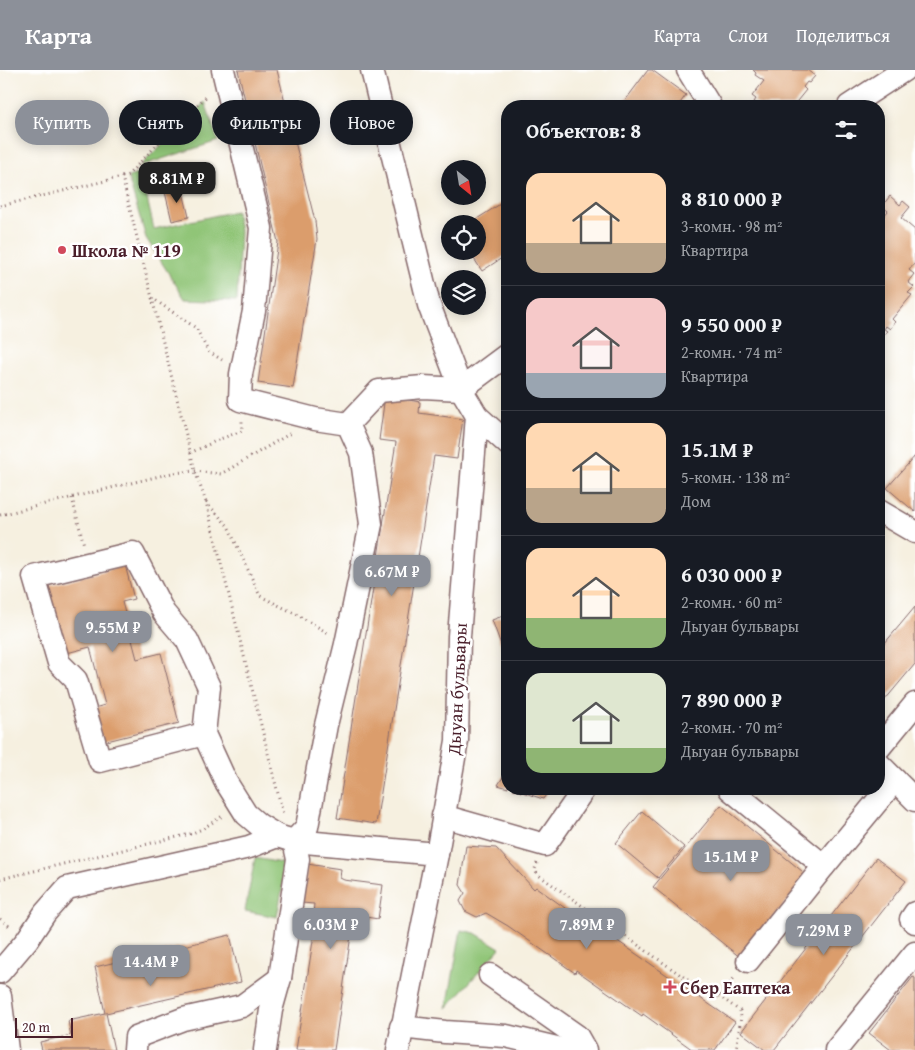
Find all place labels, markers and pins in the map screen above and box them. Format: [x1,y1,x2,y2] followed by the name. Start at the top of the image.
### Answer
[131,162,223,204] pin: 8.81M ₽
[72,237,181,264] place label: Школа № 119
[56,244,68,256] marker: Школа № 119
[346,554,438,597] pin: 6.67M ₽
[67,610,159,653] pin: 9.55M ₽
[685,840,777,882] pin: 15.1M ₽
[285,908,377,950] pin: 6.03M ₽
[541,908,633,950] pin: 7.89M ₽
[778,914,870,956] pin: 7.29M ₽
[105,944,197,987] pin: 14.4M ₽
[680,974,791,1001] place label: Сбер Еаптека
[664,981,676,993] marker: Сбер Еаптека

